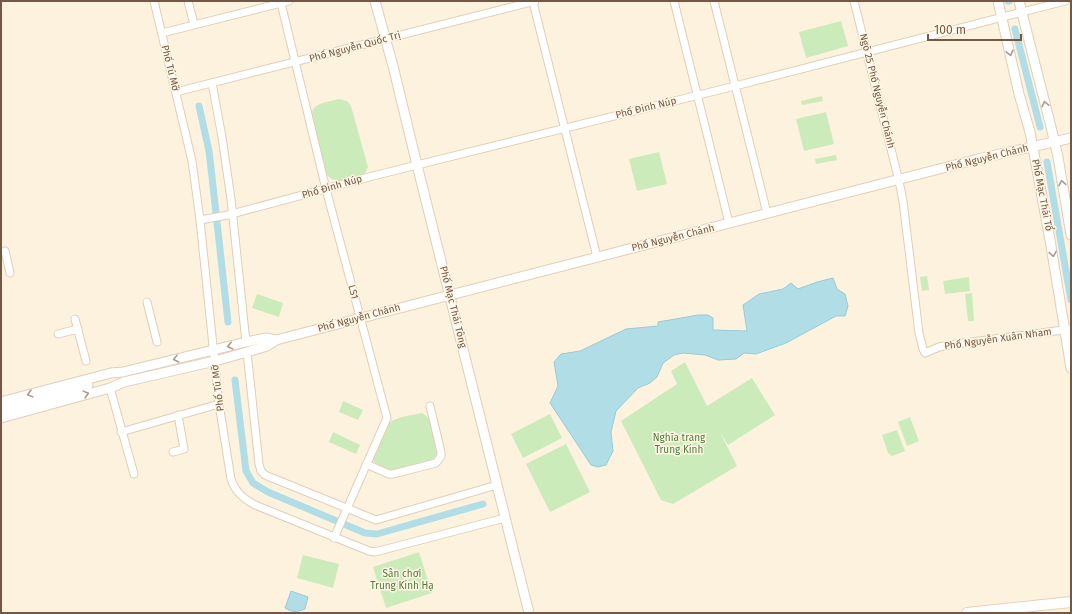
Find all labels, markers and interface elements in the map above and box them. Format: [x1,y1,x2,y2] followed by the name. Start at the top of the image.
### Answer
[928,16,1021,42] scale bar
[934,23,966,37] text: 100 m
[308,28,402,65] street label: Phố Nguyễn Quốc Trị
[857,32,898,150] street label: Ngõ 25 Phố Nguyễn Chánh
[159,44,182,92] street label: Phố Tú Mỡ
[1006,49,1014,56] one-way arrow
[614,94,678,121] street label: Phố Đinh Núp
[1042,101,1050,107] one-way arrow
[944,141,1030,174] street label: Phố Nguyễn Chánh
[1029,158,1057,232] street label: Phố Mạc Thái Tổ
[300,172,364,201] street label: Phố Đinh Núp
[1058,180,1067,186] one-way arrow
[630,221,716,254] street label: Phố Nguyễn Chánh
[1048,251,1057,257] one-way arrow
[437,265,470,350] street label: Phố Mạc Thái Tông
[345,284,361,300] street label: LS1
[316,300,402,335] street label: Phố Nguyễn Chánh
[943,325,1052,352] street label: Phố Nguyễn Xuân Nham
[227,341,233,349] one-way arrow
[173,354,179,362] one-way arrow
[208,364,227,412] street label: Phố Tú Mỡ
[27,389,34,398] one-way arrow
[83,391,89,399] one-way arrow
[653,432,706,456] park label: Nghĩa trang Trung Kính
[370,568,434,592] park label: Sân chơi Trung Kính Hạ

